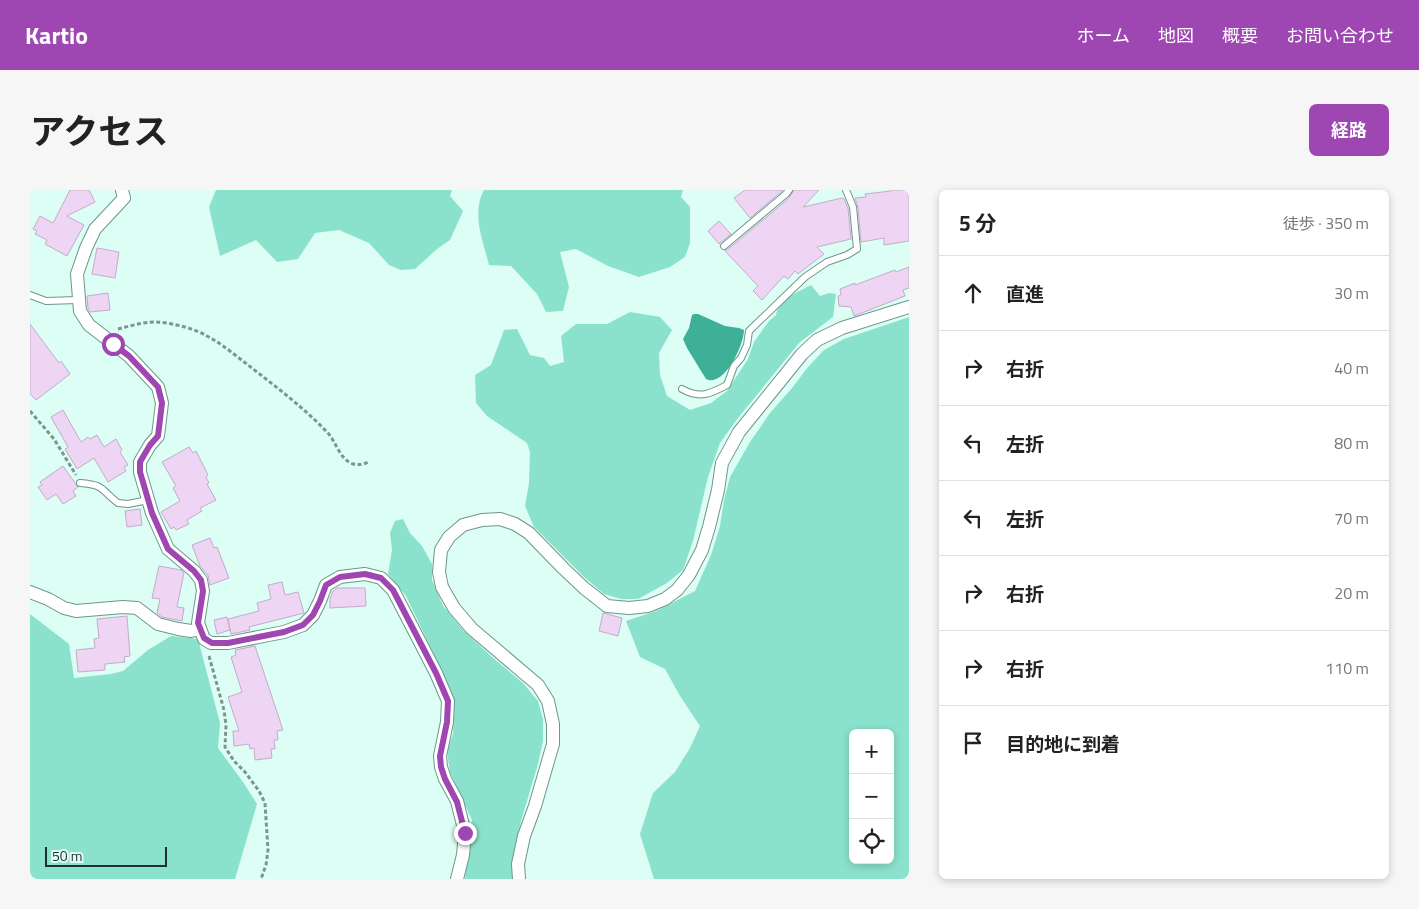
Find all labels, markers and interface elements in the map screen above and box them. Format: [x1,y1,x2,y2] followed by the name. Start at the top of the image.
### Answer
[25,17,88,53] text: Kartio
[1077,22,1130,49] text: ホーム
[1158,22,1194,49] text: 地図
[1222,22,1258,49] text: 概要
[1286,22,1394,49] text: お問い合わせ
[30,104,168,158] text: アクセス
[1309,104,1389,156] button: 経路
[959,207,996,239] text: 5 分
[1283,211,1369,235] text: 徒歩 · 350 m
[959,279,987,307] icon: ahead
[1006,279,1044,308] text: 直進
[1334,281,1369,305] text: 30 m
[102,333,125,356] route start
[959,354,987,382] icon: right
[1006,354,1044,383] text: 右折
[1334,356,1369,380] text: 40 m
[959,429,987,457] icon: left
[1006,429,1044,458] text: 左折
[1334,431,1369,455] text: 80 m
[959,504,987,532] icon: left
[1006,504,1044,533] text: 左折
[1334,506,1369,530] text: 70 m
[959,579,987,607] icon: right
[1006,579,1044,608] text: 右折
[1334,581,1369,605] text: 20 m
[959,654,987,682] icon: right
[1006,654,1044,683] text: 右折
[1325,656,1369,680] text: 110 m
[849,729,894,864] map controls
[849,729,894,774] button: +
[959,729,987,757] icon: arrive
[1006,729,1120,758] text: 目的地に到着
[849,774,894,819] button: −
[849,819,894,864] button: locate
[454,822,477,845] route end
[45,844,168,867] scale bar
[52,845,82,866] text: 50 m

